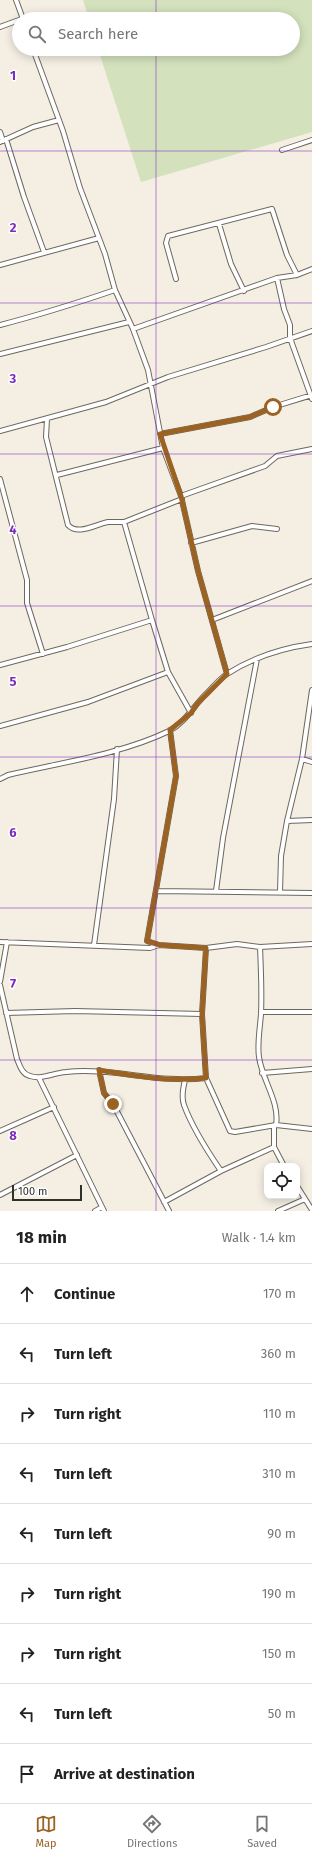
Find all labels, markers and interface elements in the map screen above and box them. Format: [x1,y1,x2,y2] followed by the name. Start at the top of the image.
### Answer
[12,12,300,56] search box
[26,23,48,45] icon: search
[58,25,138,43] text: Search here
[10,68,16,83] text: 1
[10,220,17,235] text: 2
[9,371,17,386] text: 3
[264,398,282,416] route start
[9,522,17,537] text: 4
[10,674,17,689] text: 5
[9,825,17,840] text: 6
[10,976,16,991] text: 7
[104,1095,122,1113] route end
[9,1128,17,1143] text: 8
[264,1163,300,1199] map controls
[264,1163,300,1199] button: locate
[12,1183,82,1202] scale bar
[18,1185,47,1198] text: 100 m
[16,1227,67,1248] text: 18 min
[222,1230,296,1245] text: Walk · 1.4 km
[16,1283,38,1305] icon: ahead
[54,1285,115,1303] text: Continue
[263,1286,296,1301] text: 170 m
[16,1343,38,1365] icon: left
[54,1345,112,1363] text: Turn left
[261,1346,296,1361] text: 360 m
[16,1403,38,1425] icon: right
[54,1405,121,1423] text: Turn right
[263,1406,296,1421] text: 110 m
[16,1463,38,1485] icon: left
[54,1465,112,1483] text: Turn left
[262,1466,296,1481] text: 310 m
[16,1523,38,1545] icon: left
[54,1525,112,1543] text: Turn left
[267,1526,296,1541] text: 90 m
[16,1583,38,1605] icon: right
[54,1585,121,1603] text: Turn right
[262,1586,296,1601] text: 190 m
[16,1643,38,1665] icon: right
[54,1645,121,1663] text: Turn right
[262,1646,296,1661] text: 150 m
[16,1703,38,1725] icon: left
[54,1705,112,1723] text: Turn left
[268,1706,296,1721] text: 50 m
[16,1763,38,1785] icon: arrive
[54,1765,195,1783] text: Arrive at destination
[35,1813,57,1850] tab: Map
[127,1813,177,1850] tab: Directions
[247,1813,277,1850] tab: Saved

